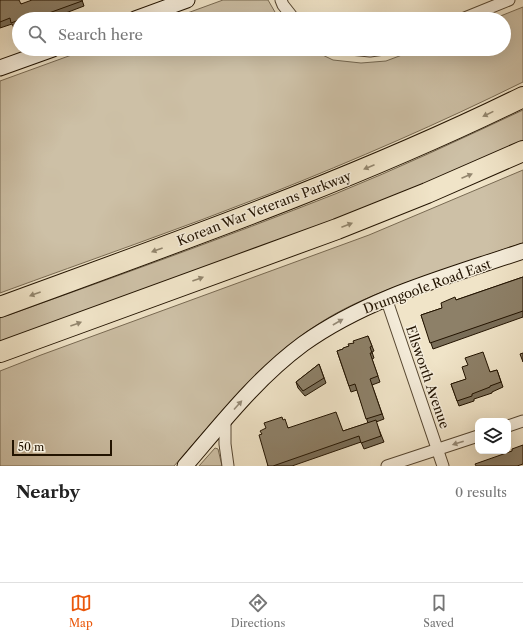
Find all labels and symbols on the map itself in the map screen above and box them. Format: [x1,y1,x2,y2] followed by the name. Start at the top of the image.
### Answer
[482,111,494,117] one-way arrow
[364,164,375,170] one-way arrow
[175,167,354,249] street label: Korean War Veterans Parkway
[461,173,473,179] one-way arrow
[341,222,352,228] one-way arrow
[150,247,162,253] one-way arrow
[361,255,494,317] street label: Drumgoole Road East
[193,276,205,282] one-way arrow
[28,292,40,298] one-way arrow
[332,318,343,325] one-way arrow
[71,320,83,326] one-way arrow
[403,323,453,431] street label: Ellsworth Avenue
[234,400,243,410] one-way arrow
[12,438,112,457] scale bar
[451,440,463,446] one-way arrow

